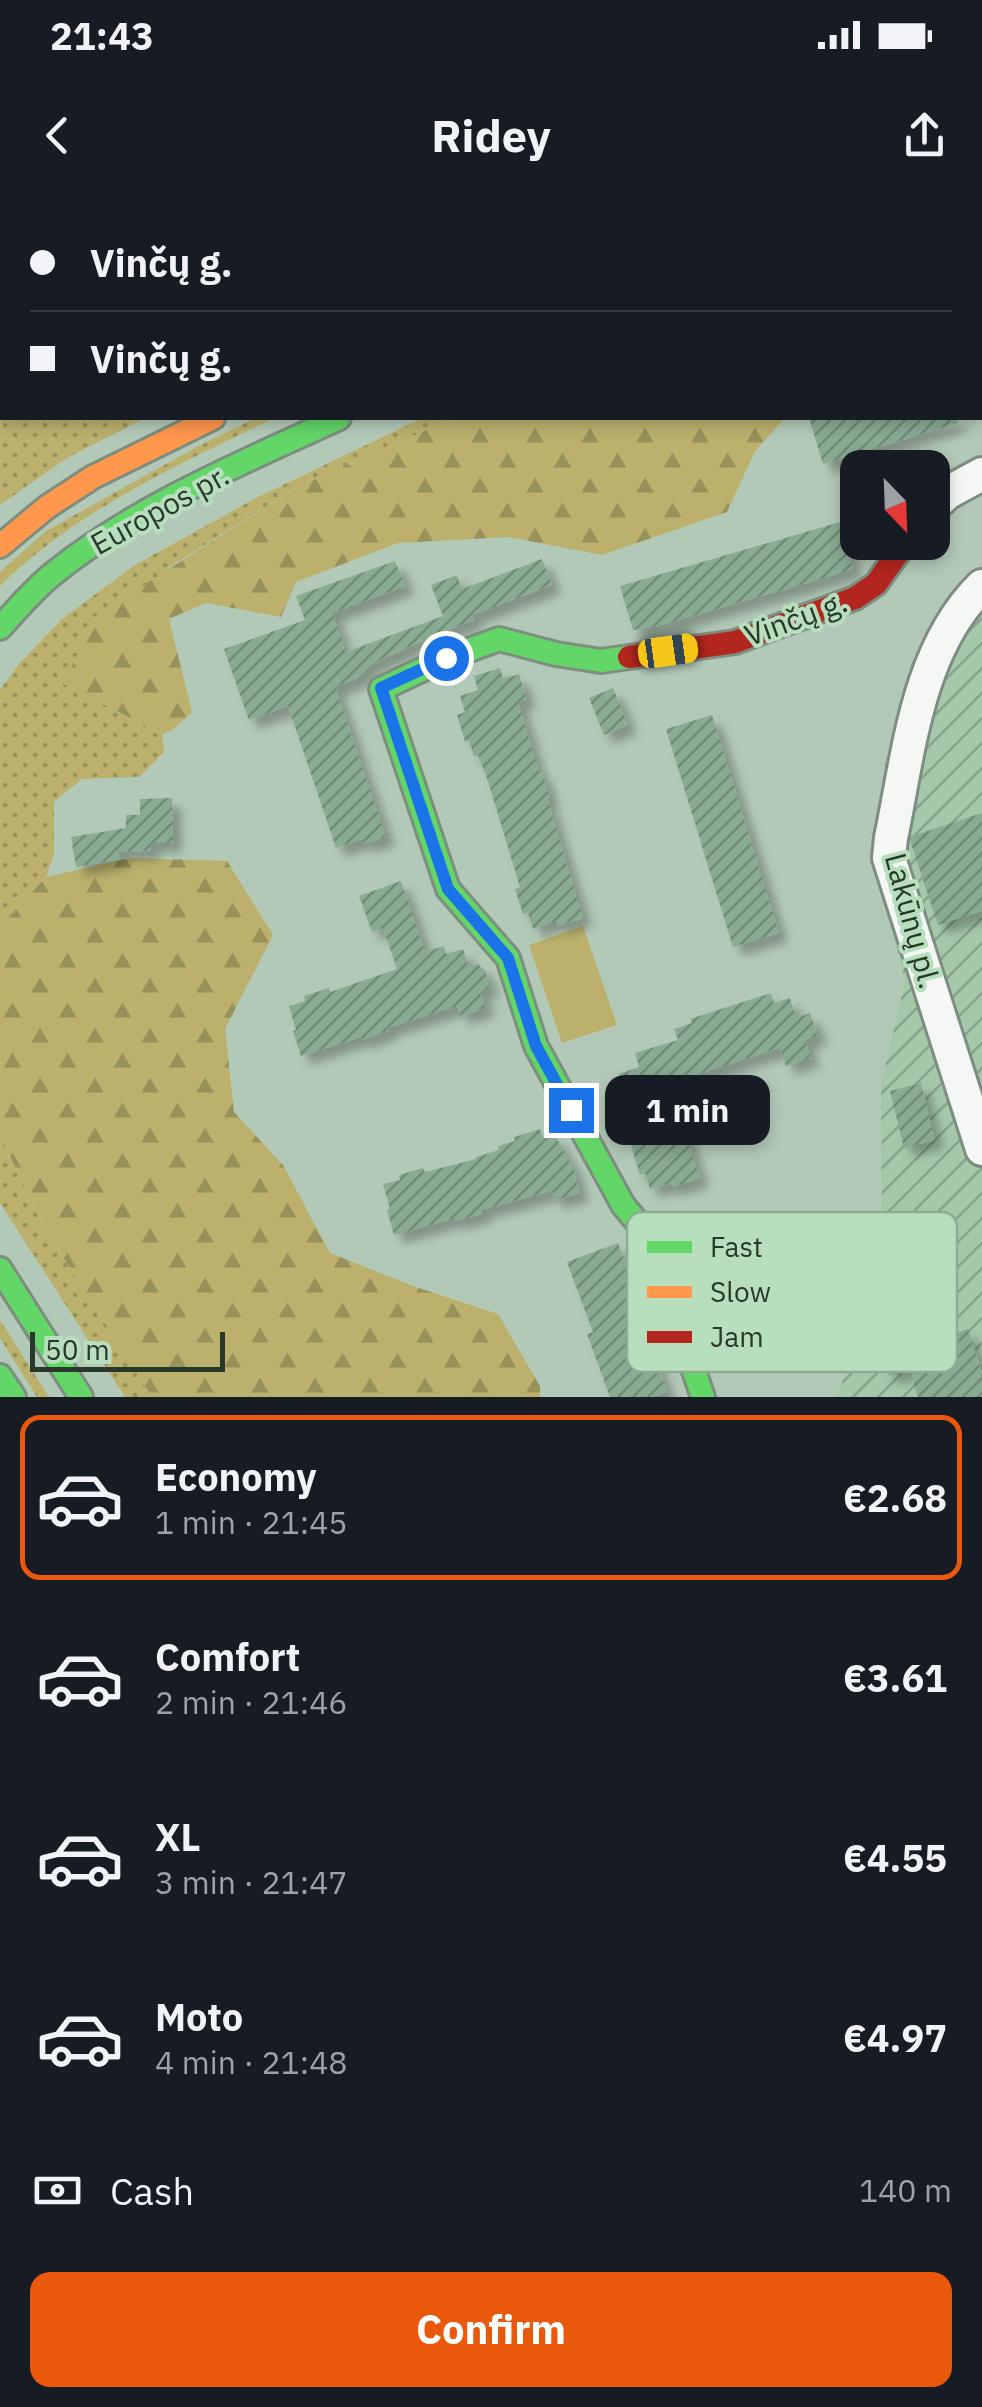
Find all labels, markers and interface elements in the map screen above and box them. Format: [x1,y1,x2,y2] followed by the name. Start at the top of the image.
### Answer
[50,11,154,60] text: 21:43
[431,106,551,164] text: Ridey
[30,108,85,163] icon: back
[897,108,952,163] icon: share
[90,238,232,287] text: Vinčų g.
[90,334,232,383] text: Vinčų g.
[840,450,950,560] north arrow
[840,450,950,560] map controls
[83,455,235,563] street label: Europos pr.
[739,581,852,654] street label: Vinčų g.
[636,632,700,670] car
[424,636,469,681] route start
[877,849,950,993] street label: Lakūnų pl.
[606,1075,771,1145] callout: 1 min
[549,1088,594,1133] route end
[646,1089,729,1131] text: 1 min
[627,1212,957,1372] legend
[710,1228,763,1265] text: Fast
[710,1273,771,1310] text: Slow
[710,1318,764,1355] text: Jam
[30,1327,225,1372] scale bar
[45,1331,110,1368] text: 50 m
[155,1452,317,1501] text: Economy
[35,1453,125,1543] icon: car
[843,1473,947,1522] text: €2.68
[155,1501,348,1543] text: 1 min · 21:45
[155,1632,300,1681] text: Comfort
[35,1633,125,1723] icon: car
[843,1653,947,1702] text: €3.61
[155,1681,348,1723] text: 2 min · 21:46
[155,1812,201,1861] text: XL
[35,1813,125,1903] icon: car
[843,1833,947,1882] text: €4.55
[155,1861,348,1903] text: 3 min · 21:47
[155,1992,243,2041] text: Moto
[35,1993,125,2083] icon: car
[843,2013,947,2062] text: €4.97
[155,2041,348,2083] text: 4 min · 21:48
[30,2163,85,2218] icon: cash
[110,2166,194,2215] text: Cash
[859,2169,952,2211] text: 140 m
[30,2272,952,2387] button: Confirm

